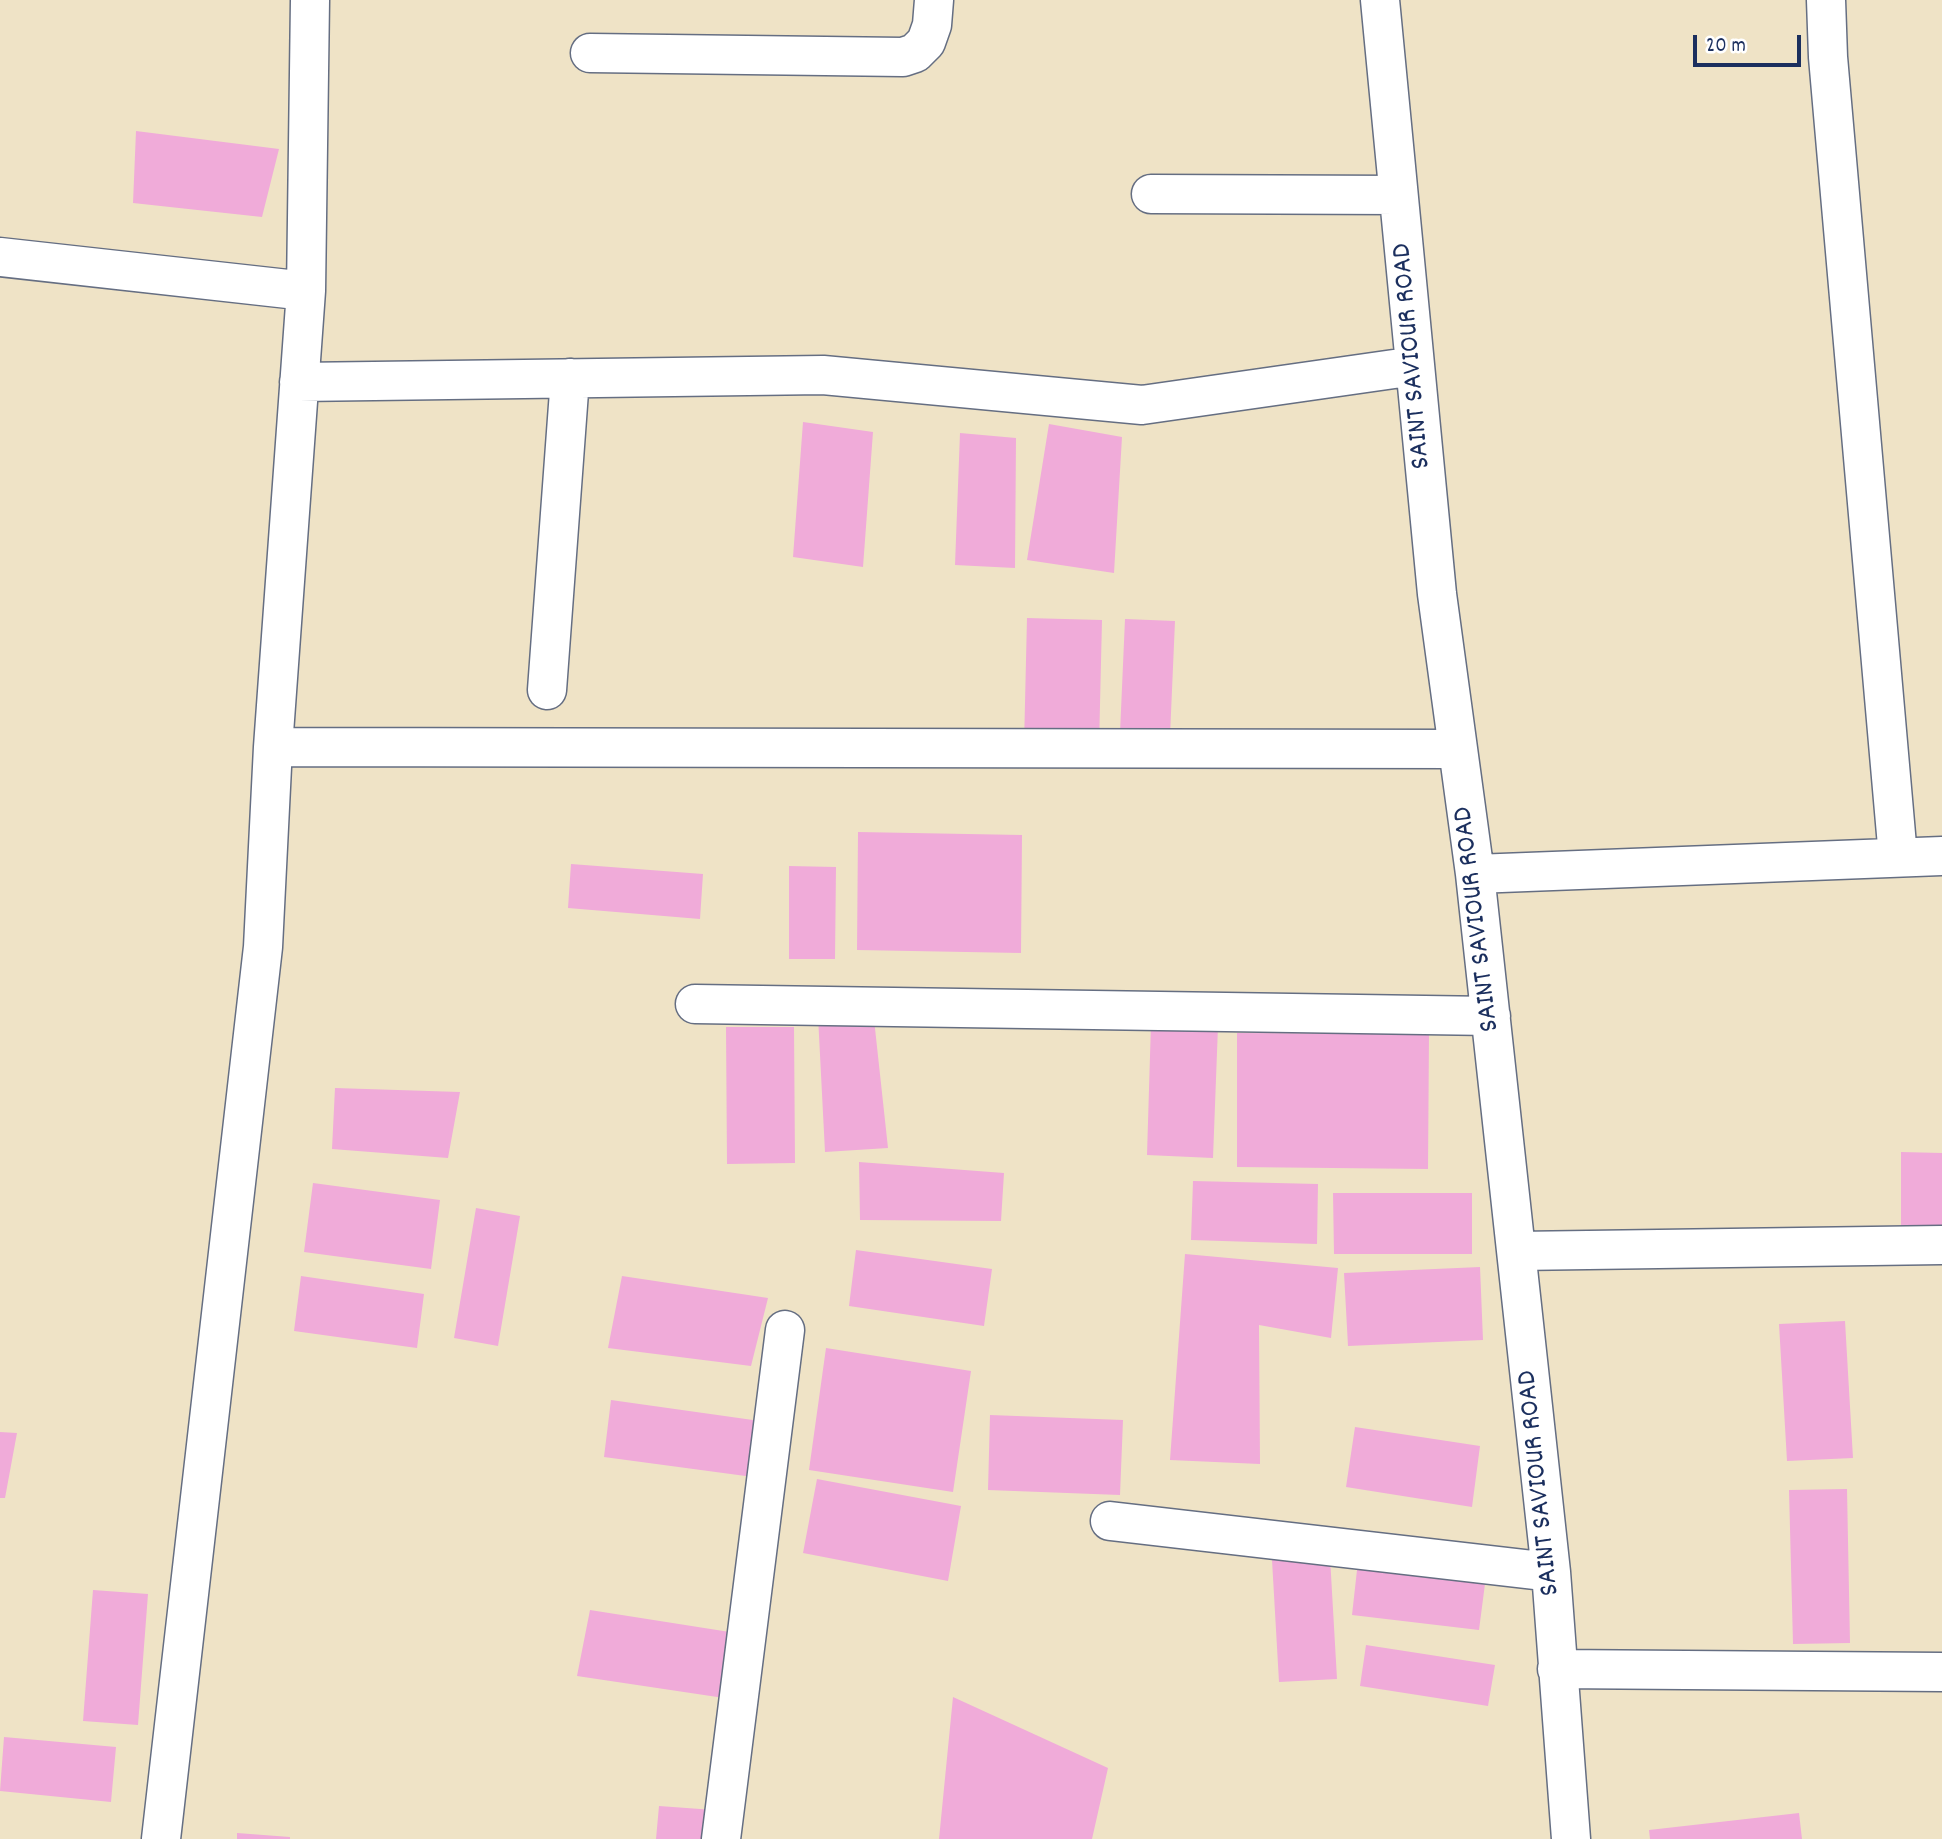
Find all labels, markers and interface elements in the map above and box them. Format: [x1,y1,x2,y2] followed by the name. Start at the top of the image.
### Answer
[1697,21,1806,65] scale bar
[1706,32,1746,62] text: 20 m
[1387,242,1441,470] street label: SAINT SAVIOUR ROAD
[1449,804,1509,1034] street label: SAINT SAVIOUR ROAD
[1512,1369,1570,1597] street label: SAINT SAVIOUR ROAD

